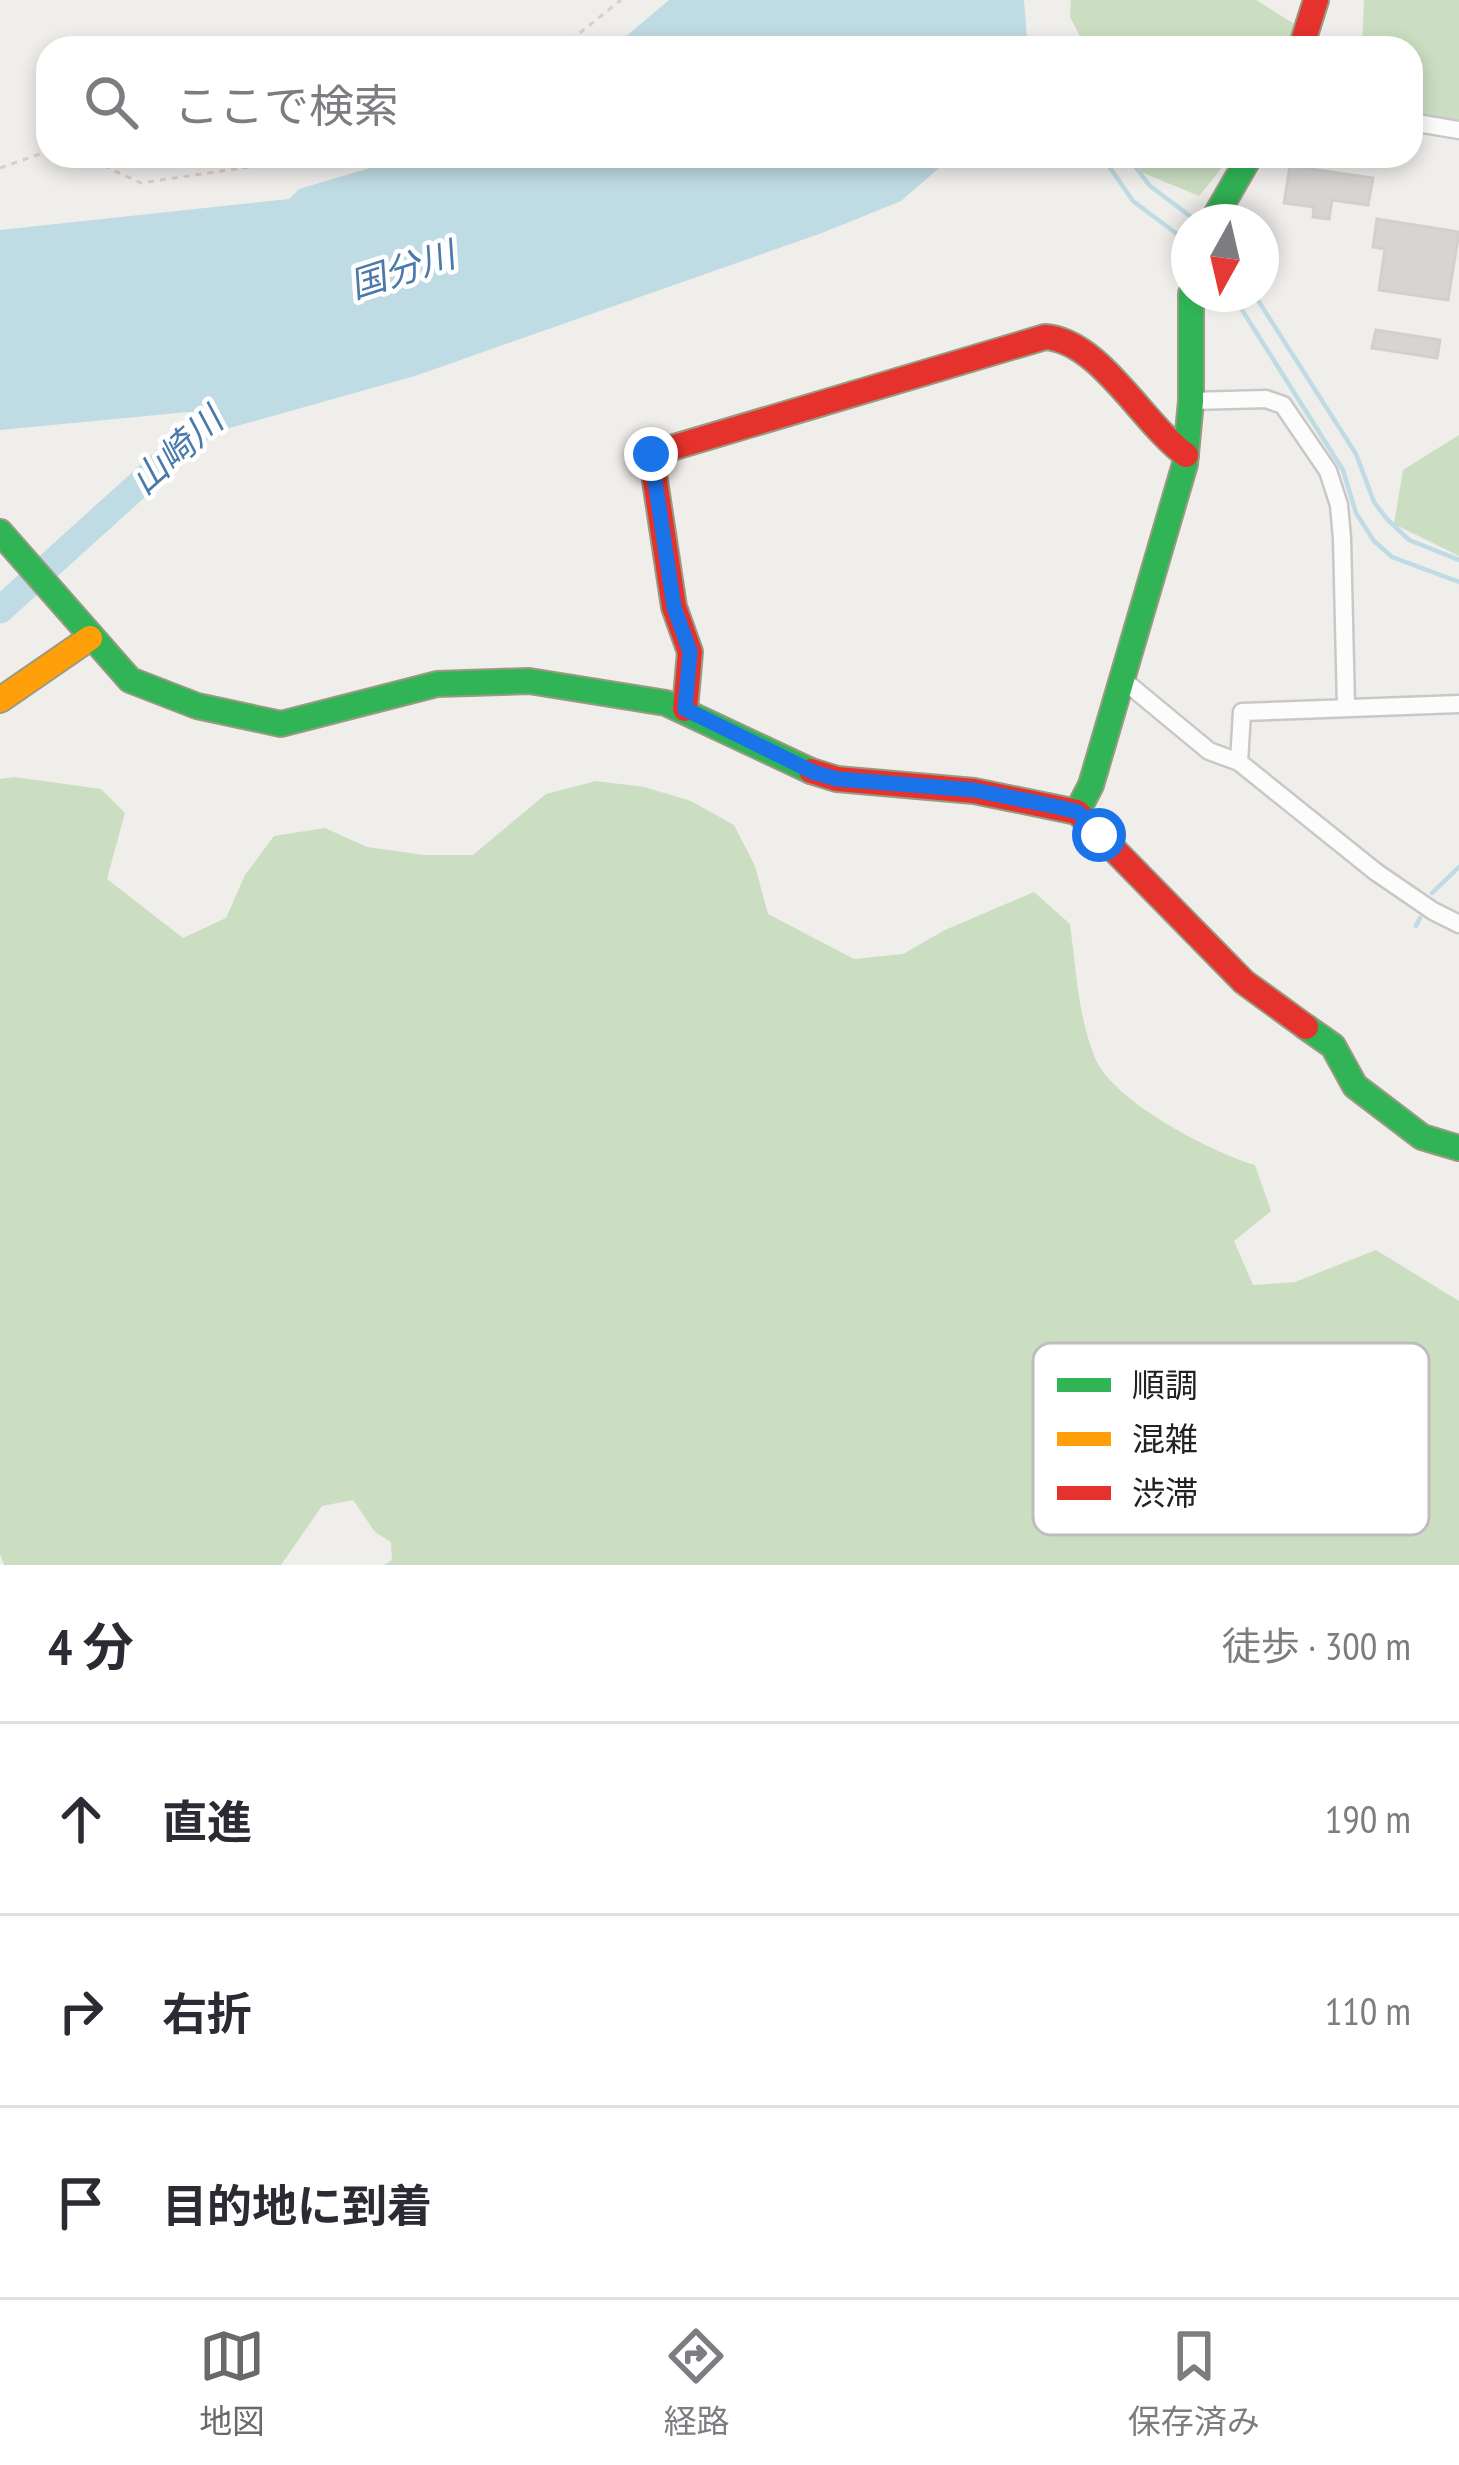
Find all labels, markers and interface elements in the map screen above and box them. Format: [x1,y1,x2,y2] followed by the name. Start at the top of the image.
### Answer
[36,36,1423,168] search box
[78,69,144,135] icon: search
[174,76,399,134] text: ここで検索
[1171,204,1279,312] north arrow
[343,229,464,308] water label: 国分川
[120,394,235,504] water label: 山崎川
[624,427,678,481] route end
[1072,808,1126,862] route start
[1033,1343,1429,1535] legend
[1132,1363,1198,1406] text: 順調
[1132,1417,1198,1460] text: 混雑
[1132,1471,1198,1514] text: 渋滞
[48,1613,134,1679] text: 4 分
[1222,1620,1411,1671] text: 徒歩 · 300 m
[48,1786,114,1852] icon: ahead
[162,1792,252,1850] text: 直進
[1325,1793,1411,1844] text: 190 m
[48,1978,114,2044] icon: right
[162,1984,252,2042] text: 右折
[1325,1985,1411,2036] text: 110 m
[48,2170,114,2236] icon: arrive
[162,2176,432,2234] text: 目的地に到着
[199,2323,265,2443] tab: 地図
[663,2323,729,2443] tab: 経路
[1128,2323,1260,2443] tab: 保存済み

